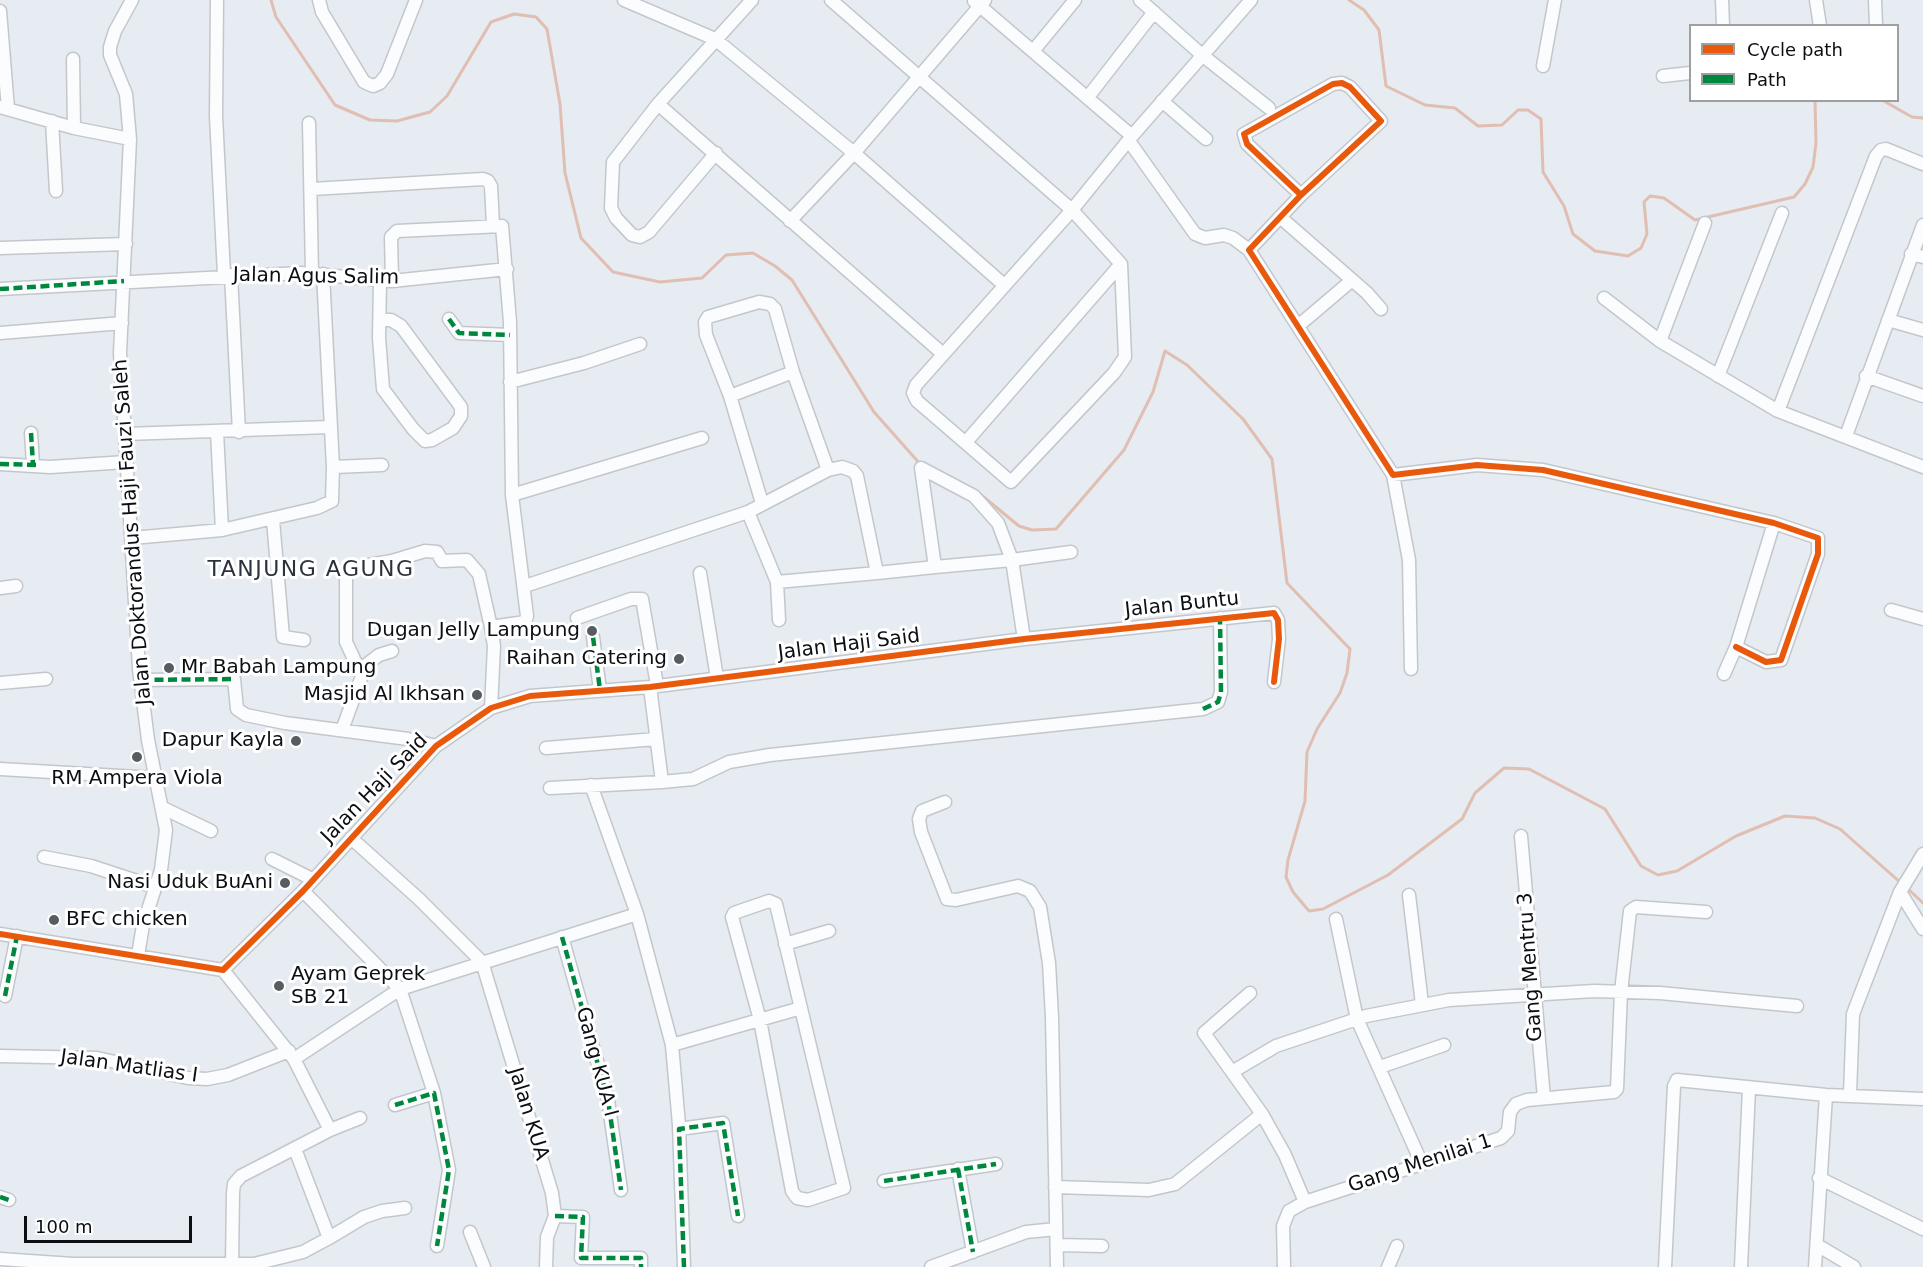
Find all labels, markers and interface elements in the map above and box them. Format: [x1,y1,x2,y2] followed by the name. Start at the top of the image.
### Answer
[1689,24,1899,102] legend
[1747,39,1843,60] text: Cycle path
[1747,69,1787,90] text: Path
[233,264,399,290] street label: Jalan Agus Salim
[109,358,157,706] street label: Jalan Doktorandus Haji Fauzi Saleh
[207,557,415,583] district label: TANJUNG AGUNG
[1124,587,1240,623] street label: Jalan Buntu
[367,619,580,643] place label: Dugan Jelly Lampung
[585,624,599,638] marker: Dugan Jelly Lampung
[777,624,921,666] street label: Jalan Haji Said
[506,647,667,671] place label: Raihan Catering
[672,652,686,666] marker: Raihan Catering
[181,656,376,680] place label: Mr Babah Lampung
[162,661,176,675] marker: Mr Babah Lampung
[304,683,465,707] place label: Masjid Al Ikhsan
[470,688,484,702] marker: Masjid Al Ikhsan
[162,729,284,753] place label: Dapur Kayla
[317,729,433,849] street label: Jalan Haji Said
[289,734,303,748] marker: Dapur Kayla
[130,750,144,764] marker: RM Ampera Viola
[51,767,223,791] place label: RM Ampera Viola
[107,871,273,895] place label: Nasi Uduk BuAni
[278,876,292,890] marker: Nasi Uduk BuAni
[1514,892,1548,1042] street label: Gang Mentru 3
[66,908,188,932] place label: BFC chicken
[47,913,61,927] marker: BFC chicken
[291,963,425,1010] place label: Ayam Geprek SB 21
[272,979,286,993] marker: Ayam Geprek SB 21
[570,1004,622,1120] street label: Gang KUA I
[59,1045,199,1089] street label: Jalan Matlias I
[503,1065,553,1163] street label: Jalan KUA
[1345,1129,1495,1199] street label: Gang Menilai 1
[27,1204,195,1242] scale bar
[35,1216,93,1237] text: 100 m

